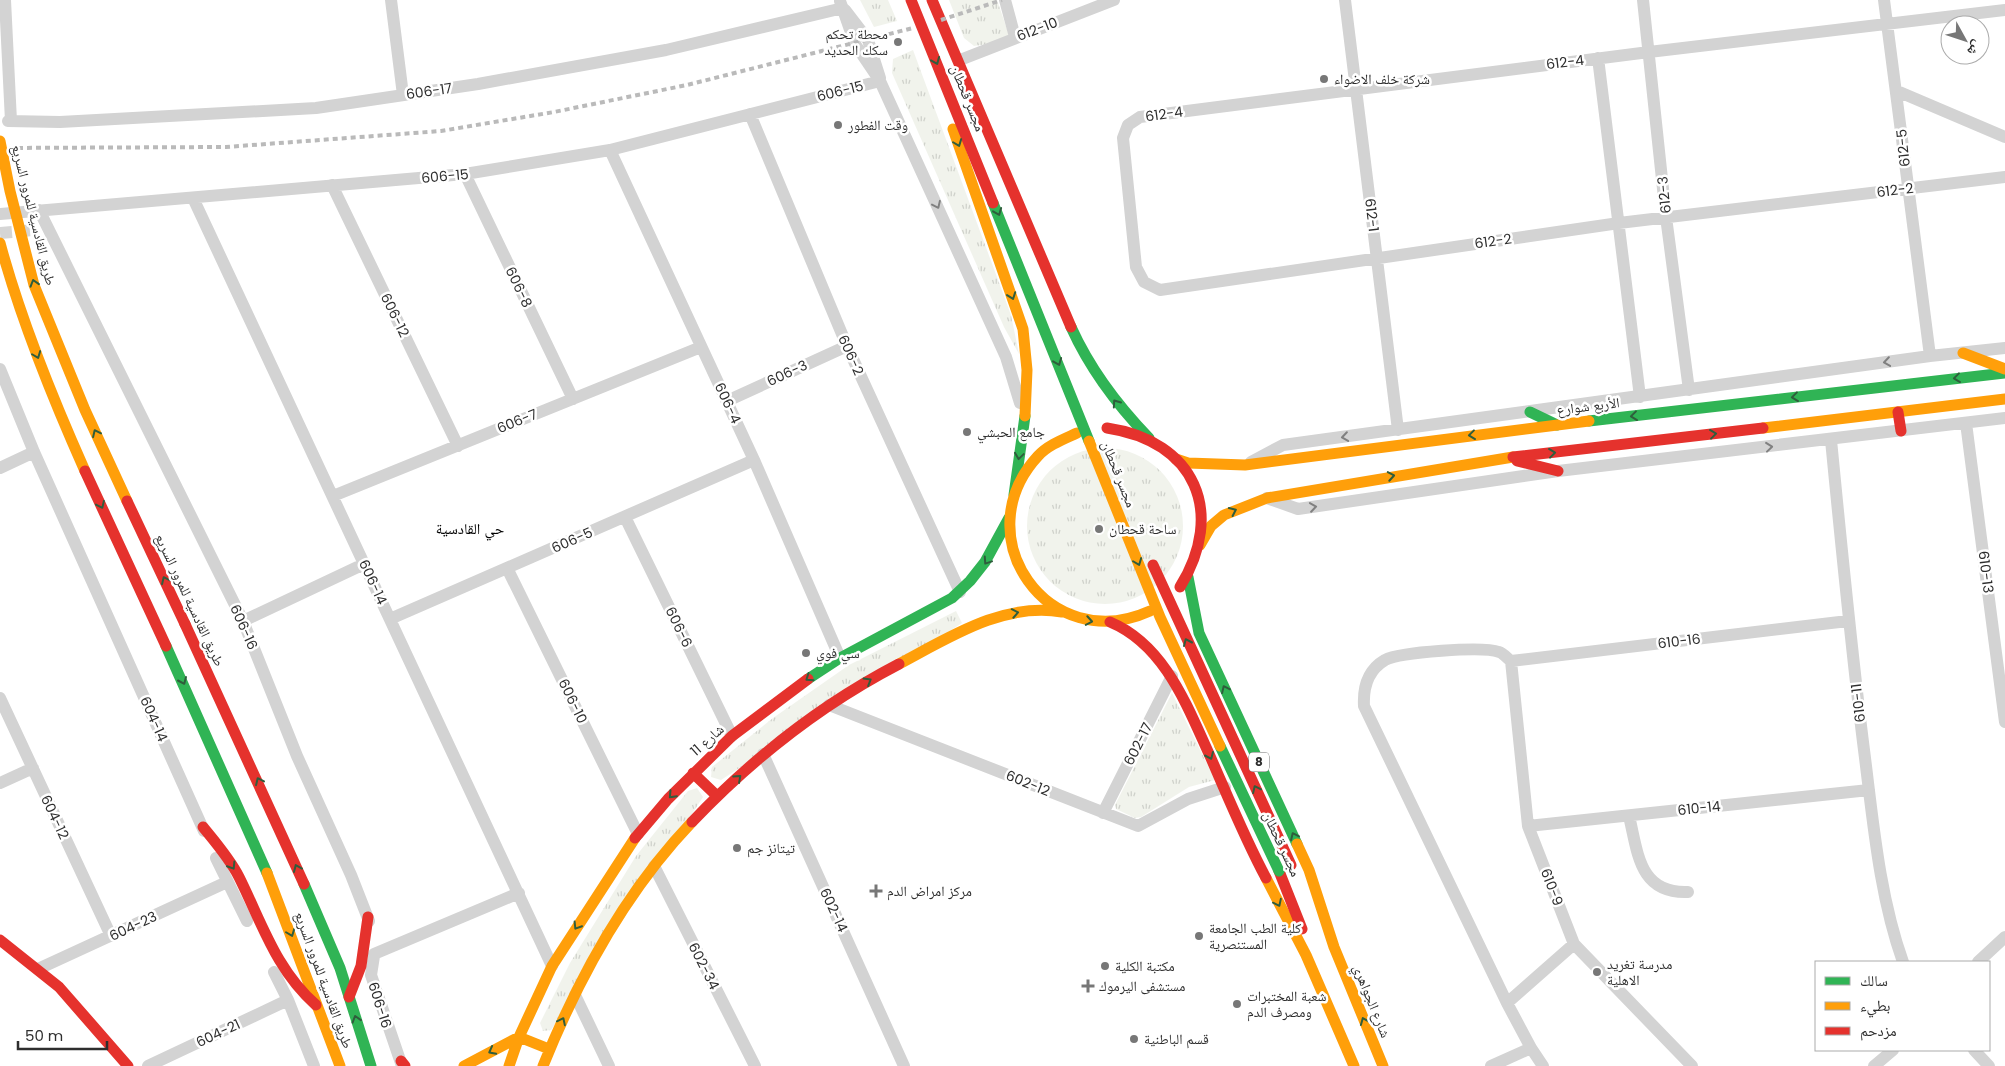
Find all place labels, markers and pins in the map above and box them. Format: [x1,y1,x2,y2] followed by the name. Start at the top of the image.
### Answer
[825,24,888,60] place label: محطة تحكم سكك الحديد
[892,36,904,48] marker: محطة تحكم سكك الحديد
[1334,69,1430,89] place label: شركة خلف الاضواء
[1318,73,1330,85] marker: شركة خلف الاضواء
[847,115,908,135] place label: وقت الفطور
[832,119,844,131] marker: وقت الفطور
[977,422,1045,444] place label: جامع الحبشي
[961,426,973,438] marker: جامع الحبشي
[1109,519,1176,539] place label: ساحة قحطان
[1093,523,1105,535] marker: ساحة قحطان
[816,643,860,665] place label: سي فوي
[800,647,812,659] marker: سي فوي
[747,838,795,858] place label: تيتانز جم
[731,842,743,854] marker: تيتانز جم
[887,881,972,901] place label: مركز امراض الدم
[869,884,883,898] marker: مركز امراض الدم
[1209,918,1301,954] place label: كلية الطب الجامعة المستنصرية
[1193,930,1205,942] marker: كلية الطب الجامعة المستنصرية
[1607,954,1672,990] place label: مدرسة تغريد الاهلية
[1115,956,1175,976] place label: مكتبة الكلية
[1099,960,1111,972] marker: مكتبة الكلية
[1591,966,1603,978] marker: مدرسة تغريد الاهلية
[1099,976,1186,996] place label: مستشفى اليرموك
[1081,979,1095,993] marker: مستشفى اليرموك
[1247,986,1327,1022] place label: شعبة المختبرات ومصرف الدم
[1231,998,1243,1010] marker: شعبة المختبرات ومصرف الدم
[1144,1029,1209,1049] place label: قسم الباطنية
[1128,1033,1140,1045] marker: قسم الباطنية

